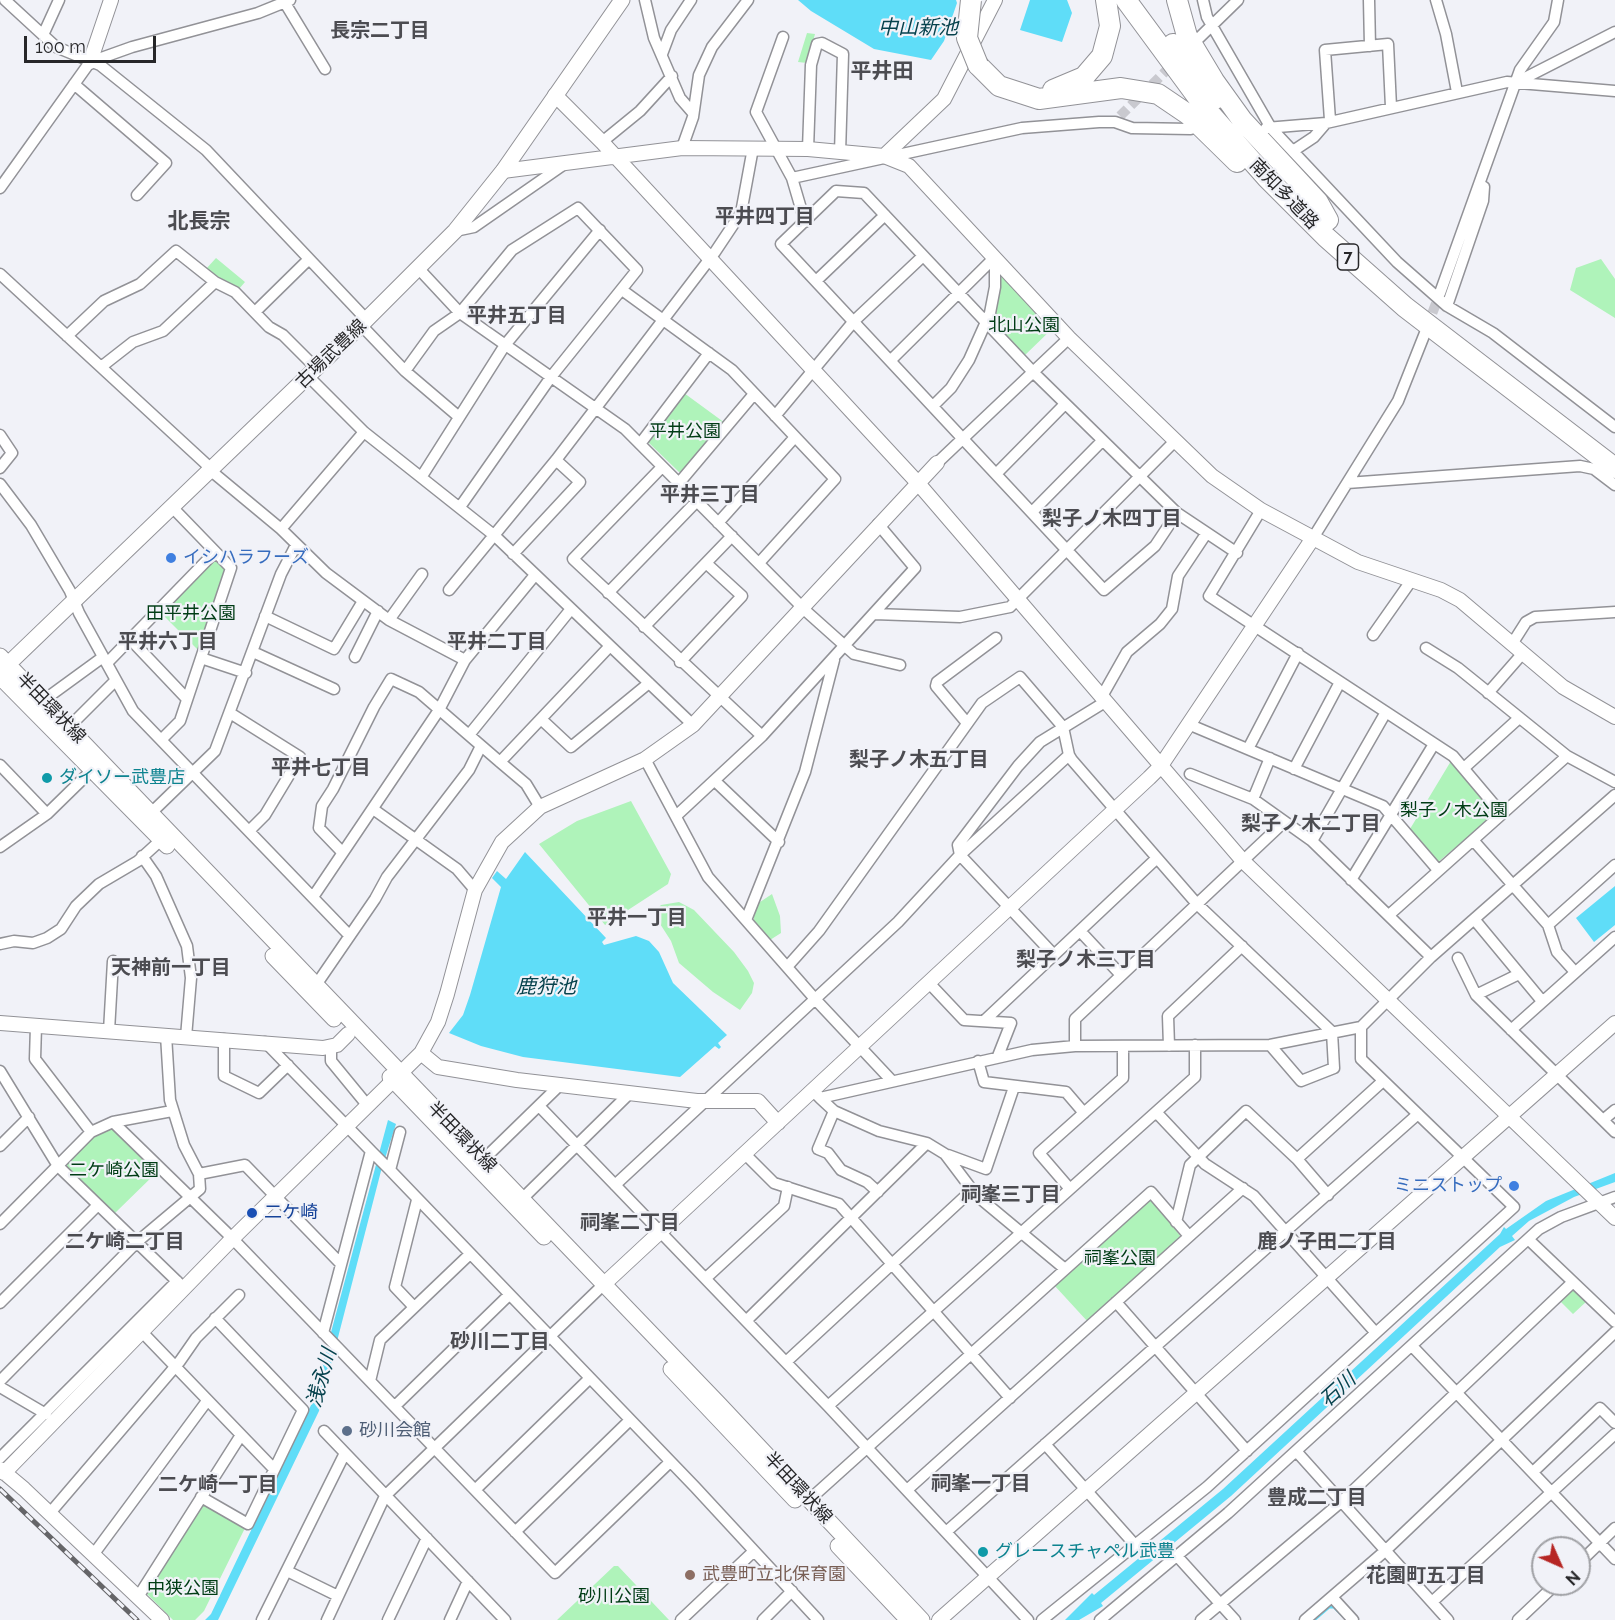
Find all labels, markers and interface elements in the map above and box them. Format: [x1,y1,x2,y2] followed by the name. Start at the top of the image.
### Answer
[878,16,958,40] water label: 中山新池
[330,19,430,43] district label: 長宗二丁目
[27,24,159,62] scale bar
[35,36,86,57] text: 100 m
[851,59,913,85] district label: 平井田
[1245,154,1323,234] street label: 南知多道路
[715,205,815,229] district label: 平井四丁目
[168,209,230,235] district label: 北長宗
[1338,244,1358,270] road number: 7
[467,304,567,328] district label: 平井五丁目
[291,315,371,393] street label: 古場武豊線
[988,315,1060,337] park label: 北山公園
[649,421,721,443] park label: 平井公園
[660,483,760,507] district label: 平井三丁目
[1042,507,1182,531] district label: 梨子ノ木四丁目
[183,547,309,569] place label: イシハラフーズ
[164,551,178,565] marker: イシハラフーズ
[146,603,236,625] park label: 田平井公園
[118,630,218,654] district label: 平井六丁目
[447,630,547,654] district label: 平井二丁目
[12,668,90,748] street label: 半田環状線
[849,748,989,772] district label: 梨子ノ木五丁目
[271,756,371,780] district label: 平井七丁目
[59,767,185,789] place label: ダイソー武豊店
[40,771,54,785] marker: ダイソー武豊店
[1400,800,1508,822] park label: 梨子ノ木公園
[1241,812,1381,836] district label: 梨子ノ木二丁目
[587,906,687,930] district label: 平井一丁目
[1016,948,1156,972] district label: 梨子ノ木三丁目
[111,956,231,980] district label: 天神前一丁目
[516,975,576,999] water label: 鹿狩池
[423,1097,501,1177] street label: 半田環状線
[69,1160,159,1182] park label: 二ケ崎公園
[1394,1175,1502,1197] place label: ミニストップ
[1507,1179,1521,1193] marker: ミニストップ
[961,1183,1061,1207] district label: 祠峯三丁目
[264,1202,318,1224] place label: 二ケ崎
[245,1206,259,1220] marker: 二ケ崎
[580,1211,680,1235] district label: 祠峯二丁目
[65,1230,185,1254] district label: 二ケ崎二丁目
[1257,1230,1397,1254] district label: 鹿ノ子田二丁目
[1084,1248,1156,1270] park label: 祠峯公園
[450,1330,550,1354] district label: 砂川二丁目
[302,1346,342,1410] water label: 浅永川
[1315,1368,1361,1412] water label: 石川
[359,1420,431,1442] place label: 砂川会館
[340,1424,354,1438] marker: 砂川会館
[759,1448,837,1528] street label: 半田環状線
[931,1472,1031,1496] district label: 祠峯一丁目
[158,1473,278,1497] district label: 二ケ崎一丁目
[1267,1486,1367,1510] district label: 豊成二丁目
[1531,1536,1591,1596] north arrow
[995,1541,1175,1563] place label: グレースチャペル武豊
[976,1545,990,1559] marker: グレースチャペル武豊
[702,1564,846,1586] place label: 武豊町立北保育園
[1366,1564,1486,1588] district label: 花園町五丁目
[1562,1567,1584,1589] text: N
[683,1568,697,1582] marker: 武豊町立北保育園
[147,1578,219,1600] park label: 中狭公園
[578,1586,650,1608] park label: 砂川公園

